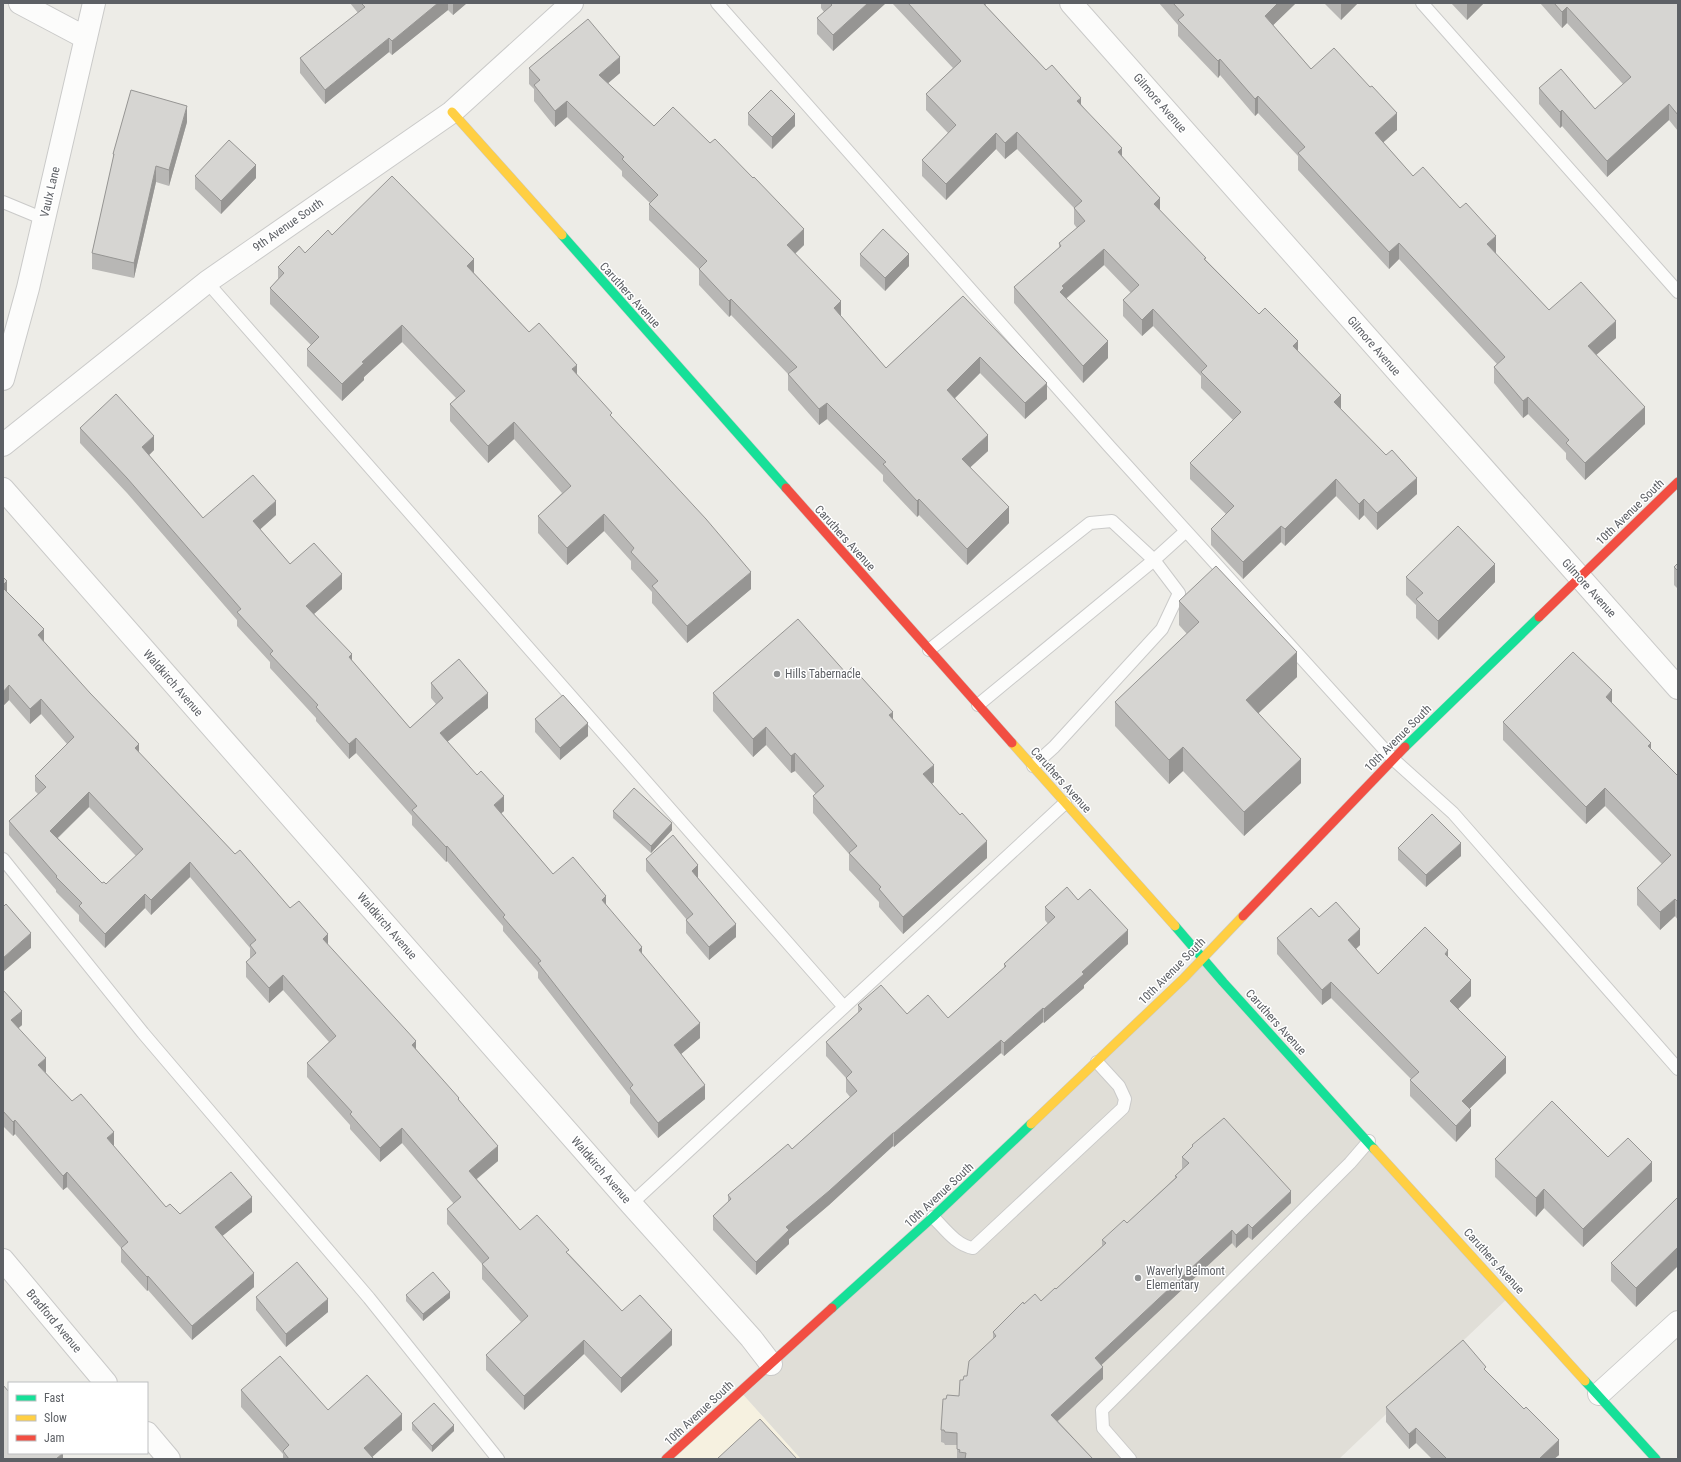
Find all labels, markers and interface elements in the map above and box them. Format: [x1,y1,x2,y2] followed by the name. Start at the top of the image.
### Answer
[1130,70,1190,136] street label: Gilmore Avenue
[37,165,63,219] street label: Vaulx Lane
[250,195,326,254] street label: 9th Avenue South
[597,259,663,331] street label: Caruthers Avenue
[1344,313,1404,379] street label: Gilmore Avenue
[1593,476,1667,548] street label: 10th Avenue South
[812,502,878,574] street label: Caruthers Avenue
[1559,556,1619,621] street label: Gilmore Avenue
[140,647,206,719] street label: Waldkirch Avenue
[785,667,861,681] place label: Hills Tabernacle
[772,669,782,679] marker: Hills Tabernacle
[1362,702,1434,774] street label: 10th Avenue South
[1028,744,1094,816] street label: Caruthers Avenue
[354,890,420,962] street label: Waldkirch Avenue
[1136,935,1208,1007] street label: 10th Avenue South
[1243,986,1309,1058] street label: Caruthers Avenue
[568,1134,634,1206] street label: Waldkirch Avenue
[902,1160,976,1230] street label: 10th Avenue South
[1461,1225,1527,1297] street label: Caruthers Avenue
[1146,1264,1225,1292] place label: Waverly Belmont Elementary
[1133,1273,1143,1283] marker: Waverly Belmont Elementary
[23,1287,85,1356] street label: Bradford Avenue
[662,1378,736,1448] street label: 10th Avenue South
[8,1382,148,1454] legend
[44,1391,65,1405] text: Fast
[44,1411,67,1425] text: Slow
[44,1431,65,1445] text: Jam

